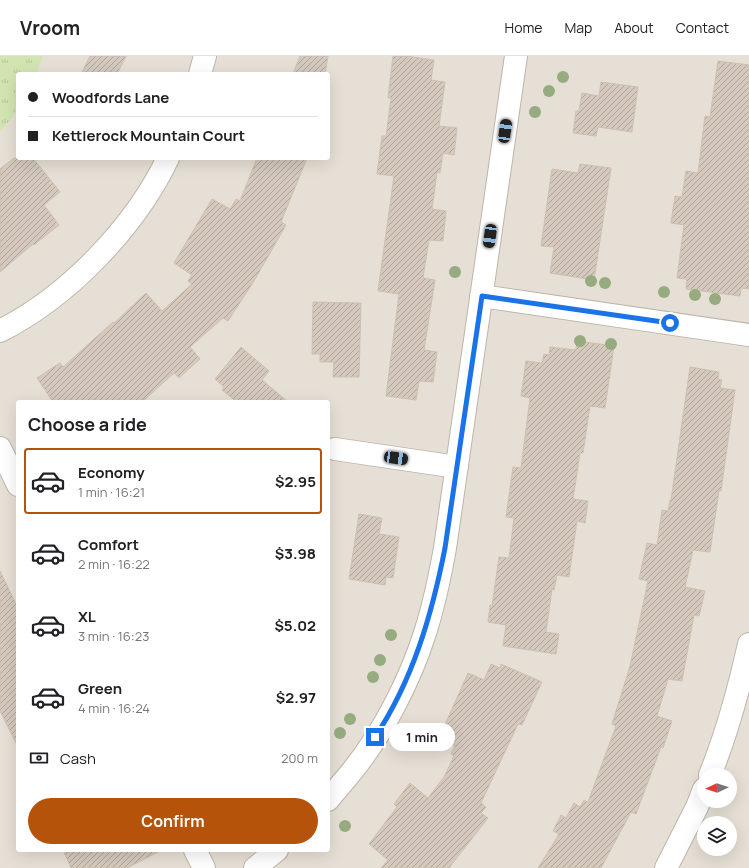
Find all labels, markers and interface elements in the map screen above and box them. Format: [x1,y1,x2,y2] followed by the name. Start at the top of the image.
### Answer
[20,15,80,41] text: Vroom
[505,18,542,37] text: Home
[564,18,592,37] text: Map
[614,18,654,37] text: About
[676,18,729,37] text: Contact
[52,87,169,108] text: Woodfords Lane
[497,118,513,144] car
[52,125,245,146] text: Kettlerock Mountain Court
[482,223,498,249] car
[661,314,679,332] route start
[28,412,147,436] text: Choose a ride
[383,450,409,466] car
[78,462,145,483] text: Economy
[30,463,66,499] icon: car
[275,471,316,492] text: $2.95
[78,483,145,501] text: 1 min · 16:21
[78,534,139,555] text: Comfort
[30,535,66,571] icon: car
[275,543,316,564] text: $3.98
[78,555,150,573] text: 2 min · 16:22
[78,606,96,627] text: XL
[30,607,66,643] icon: car
[274,615,316,636] text: $5.02
[78,627,149,645] text: 3 min · 16:23
[78,678,122,699] text: Green
[30,679,66,715] icon: car
[276,687,316,708] text: $2.97
[78,699,150,717] text: 4 min · 16:24
[389,723,455,751] callout: 1 min
[366,728,384,746] route end
[406,728,438,746] text: 1 min
[28,747,50,769] icon: cash
[60,748,96,769] text: Cash
[281,749,318,767] text: 200 m
[697,768,737,808] north arrow
[697,768,737,856] map controls
[28,798,318,844] button: Confirm
[697,816,737,856] button: layers

